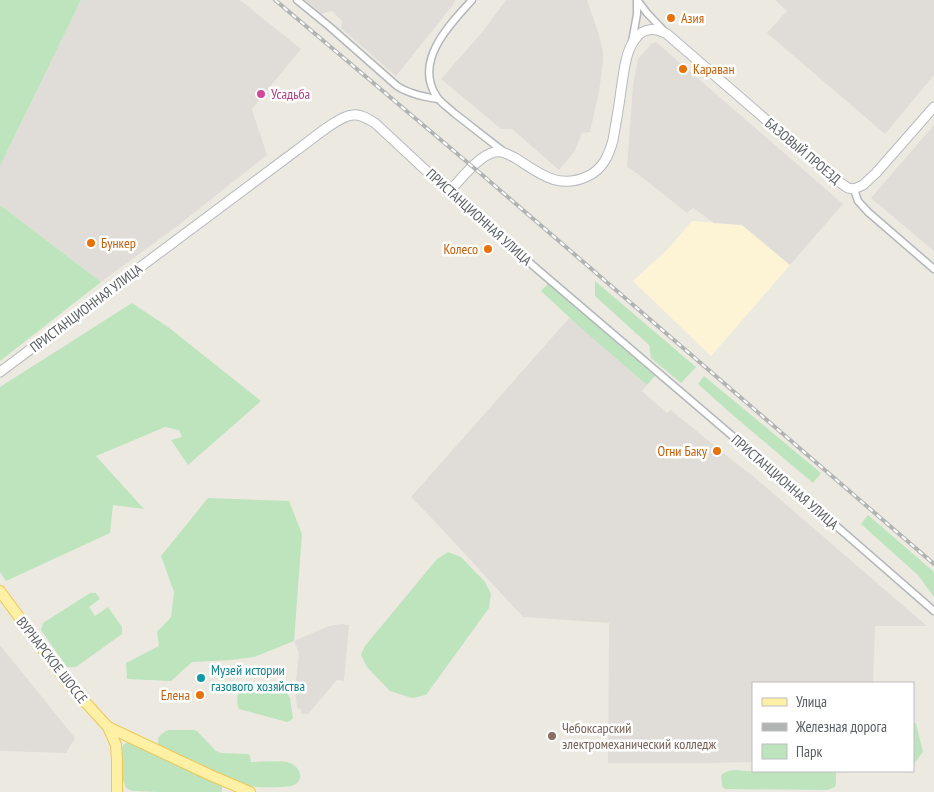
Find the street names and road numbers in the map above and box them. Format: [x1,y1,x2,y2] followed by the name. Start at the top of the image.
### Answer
[761,114,845,188] street label: БАЗОВЫЙ ПРОЕЗД
[422,165,536,269] street label: ПРИСТАНЦИОННАЯ УЛИЦА
[26,260,146,356] street label: ПРИСТАНЦИОННАЯ УЛИЦА
[728,431,842,534] street label: ПРИСТАНЦИОННАЯ УЛИЦА
[13,613,91,707] street label: ВУРНАРСКОЕ ШОССЕ

